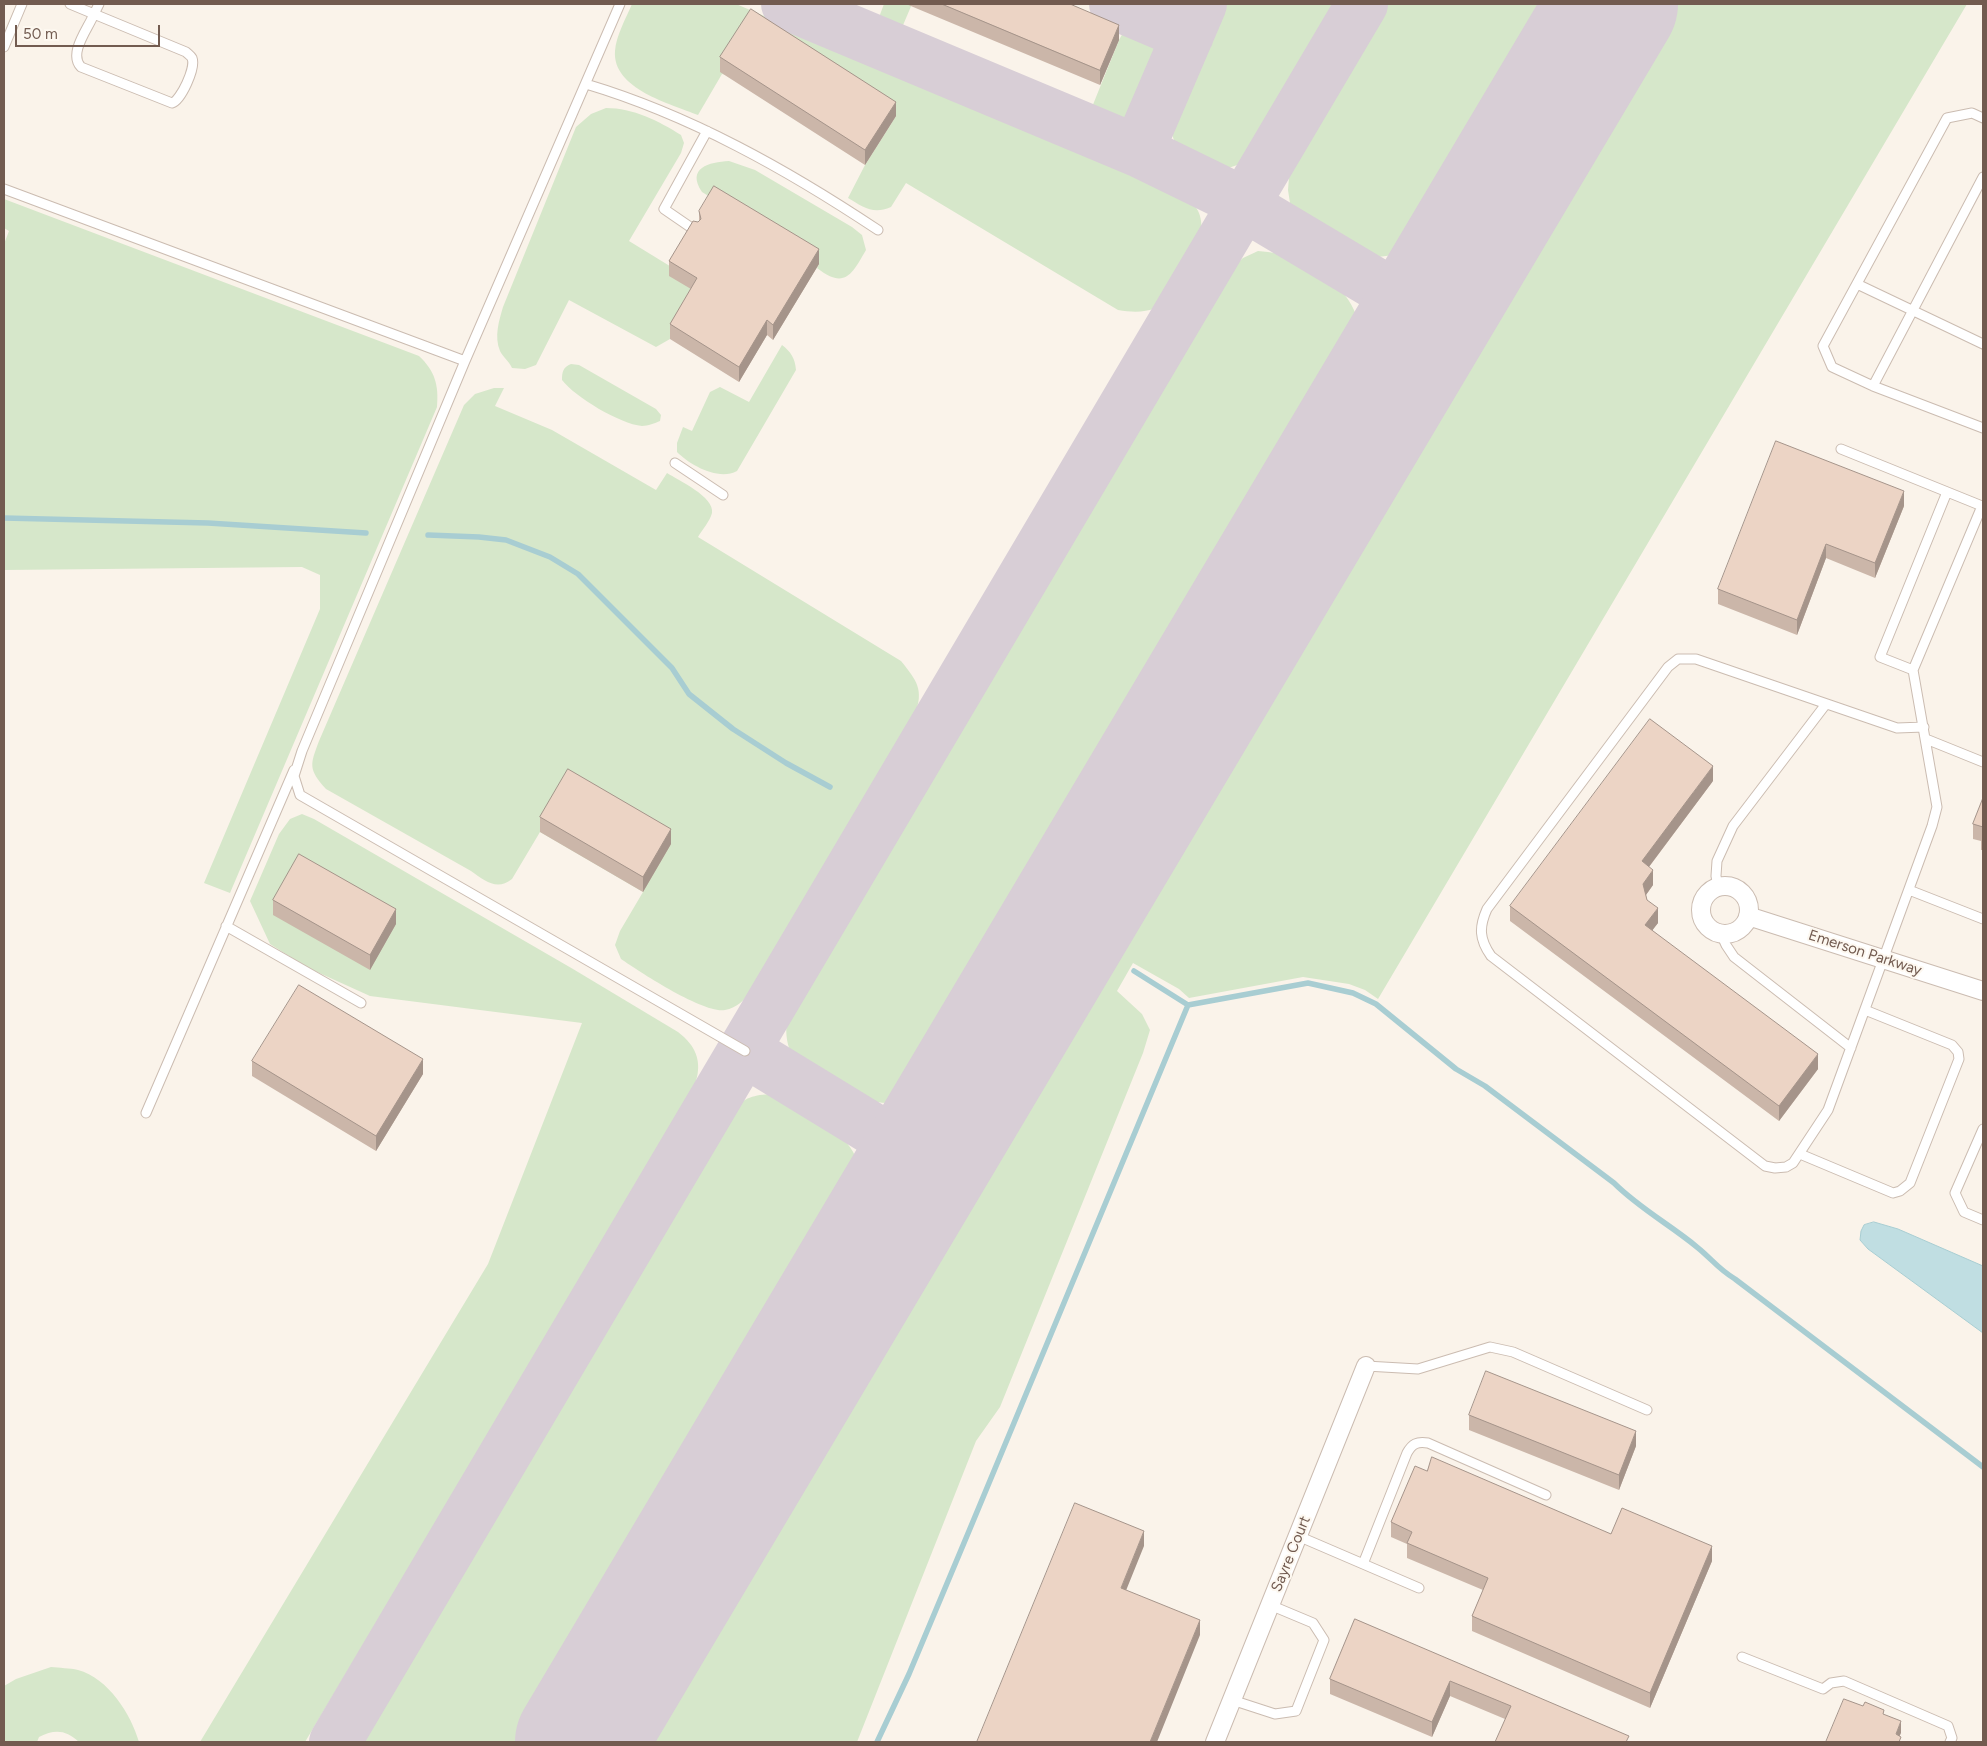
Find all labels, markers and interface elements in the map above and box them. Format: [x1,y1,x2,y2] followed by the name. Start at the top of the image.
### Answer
[18,15,162,47] scale bar
[23,25,58,43] text: 50 m
[1806,926,1924,980] street label: Emerson Parkway
[1268,1513,1314,1595] street label: Sayre Court

